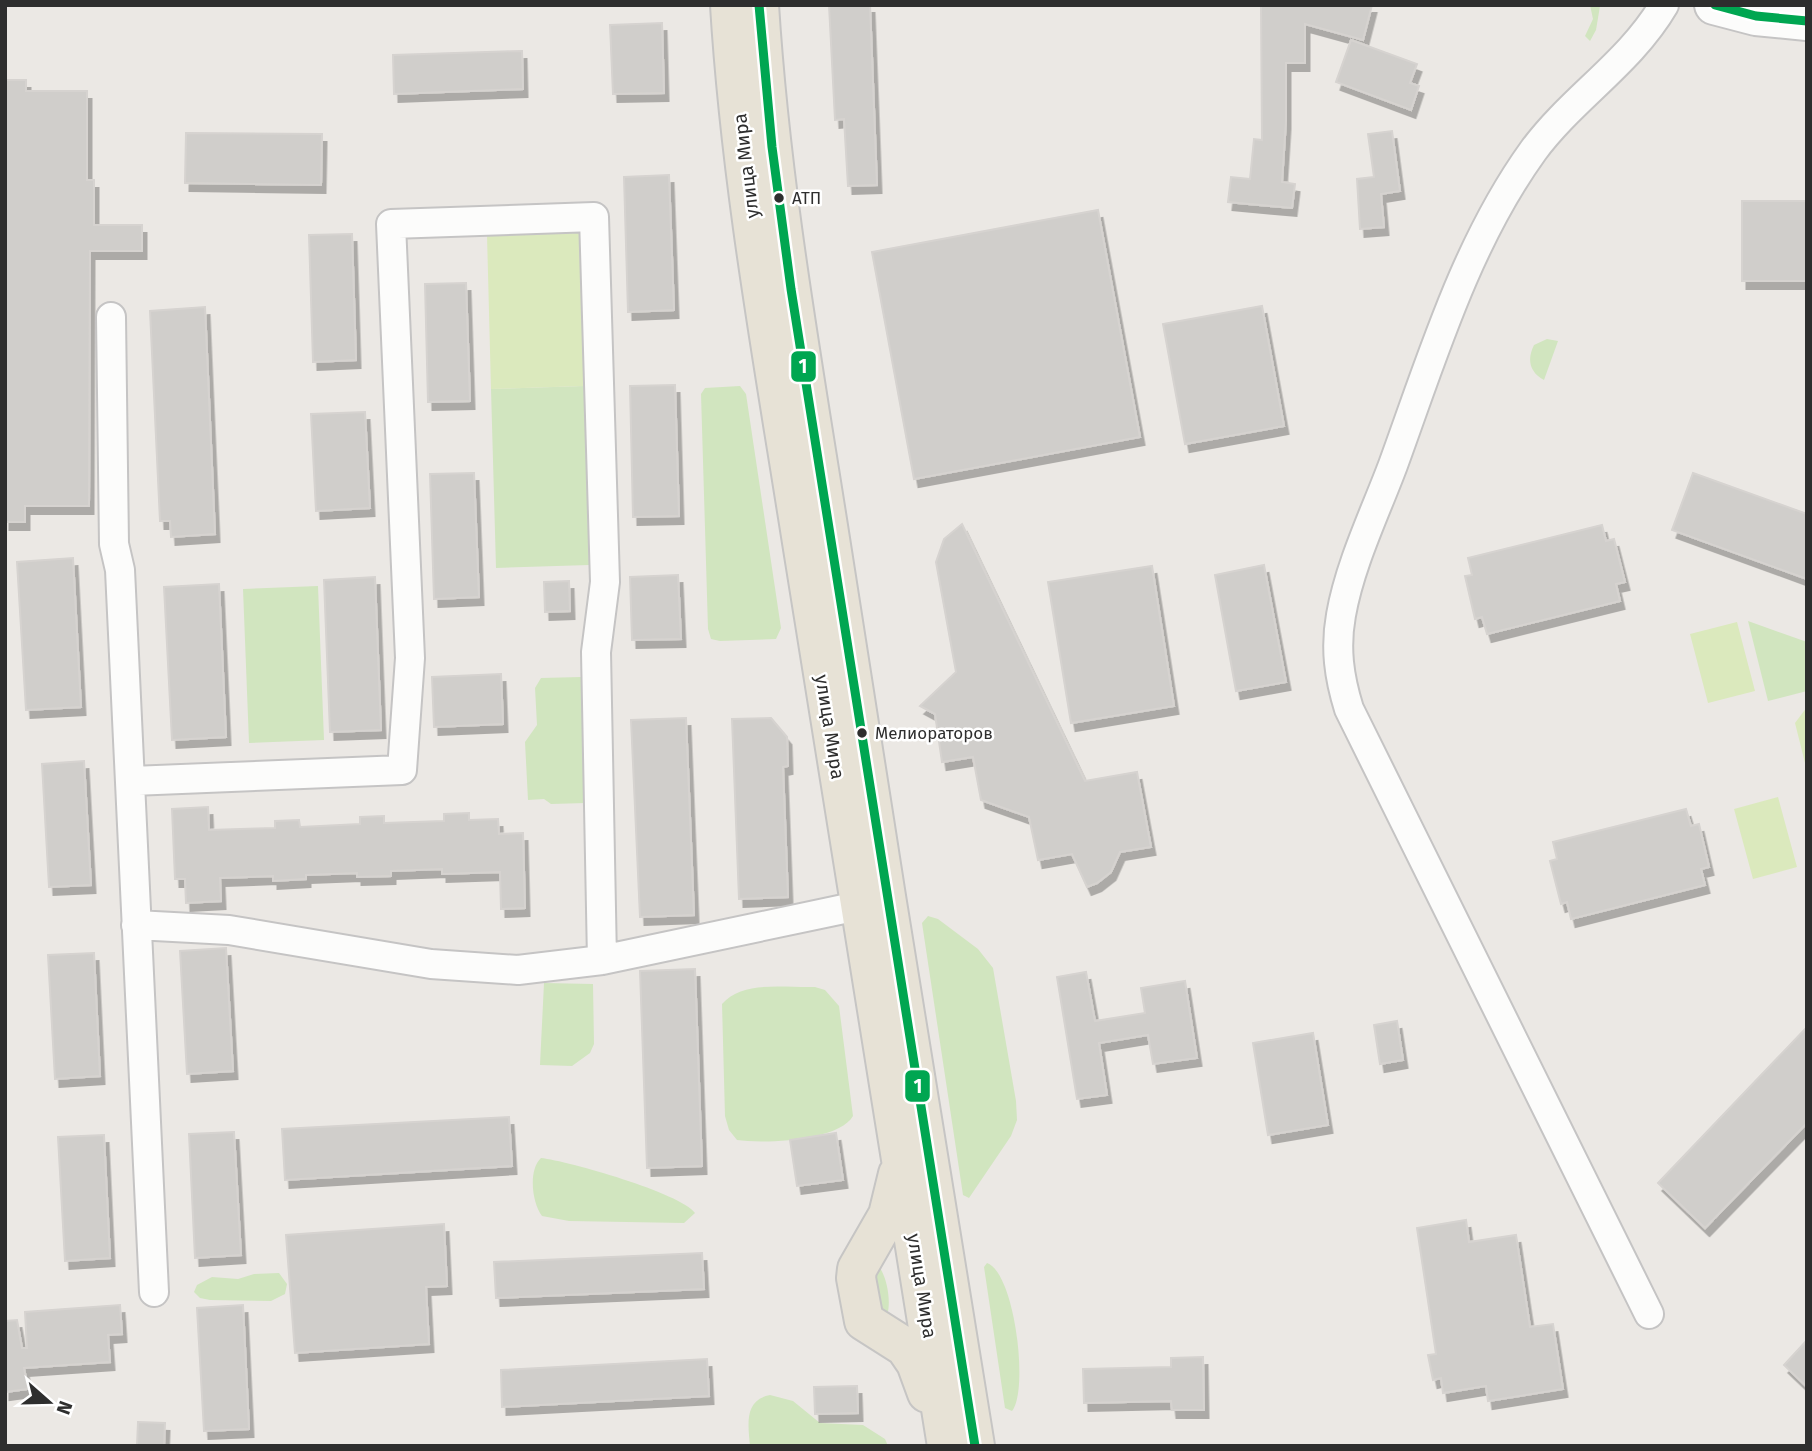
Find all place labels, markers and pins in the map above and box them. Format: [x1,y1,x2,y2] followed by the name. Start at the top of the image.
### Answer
[792,188,821,209] place label: АТП
[772,191,786,205] marker: АТП
[875,723,993,744] place label: Мелиораторов
[855,726,869,740] marker: Мелиораторов

